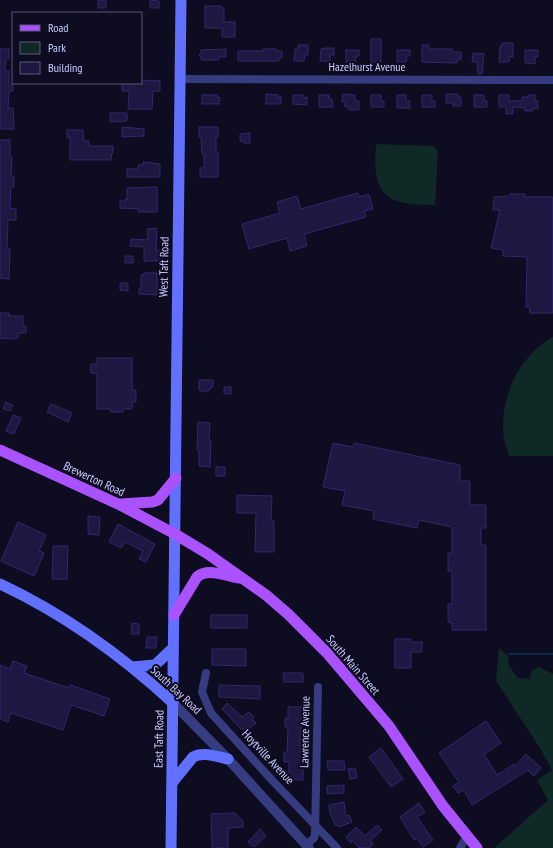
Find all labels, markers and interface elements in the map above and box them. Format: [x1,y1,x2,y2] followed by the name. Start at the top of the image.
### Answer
[12,12,142,84] legend
[48,20,68,35] text: Road
[48,40,66,55] text: Park
[329,59,405,74] street label: Hazelhurst Avenue
[48,60,83,75] text: Building
[155,237,172,297] street label: West Taft Road
[61,458,127,499] street label: Brewerton Road
[323,632,384,698] street label: South Main Street
[148,662,205,717] street label: South Bay Road
[296,696,313,768] street label: Lawrence Avenue
[150,710,167,768] street label: East Taft Road
[239,726,298,787] street label: Hoytville Avenue

